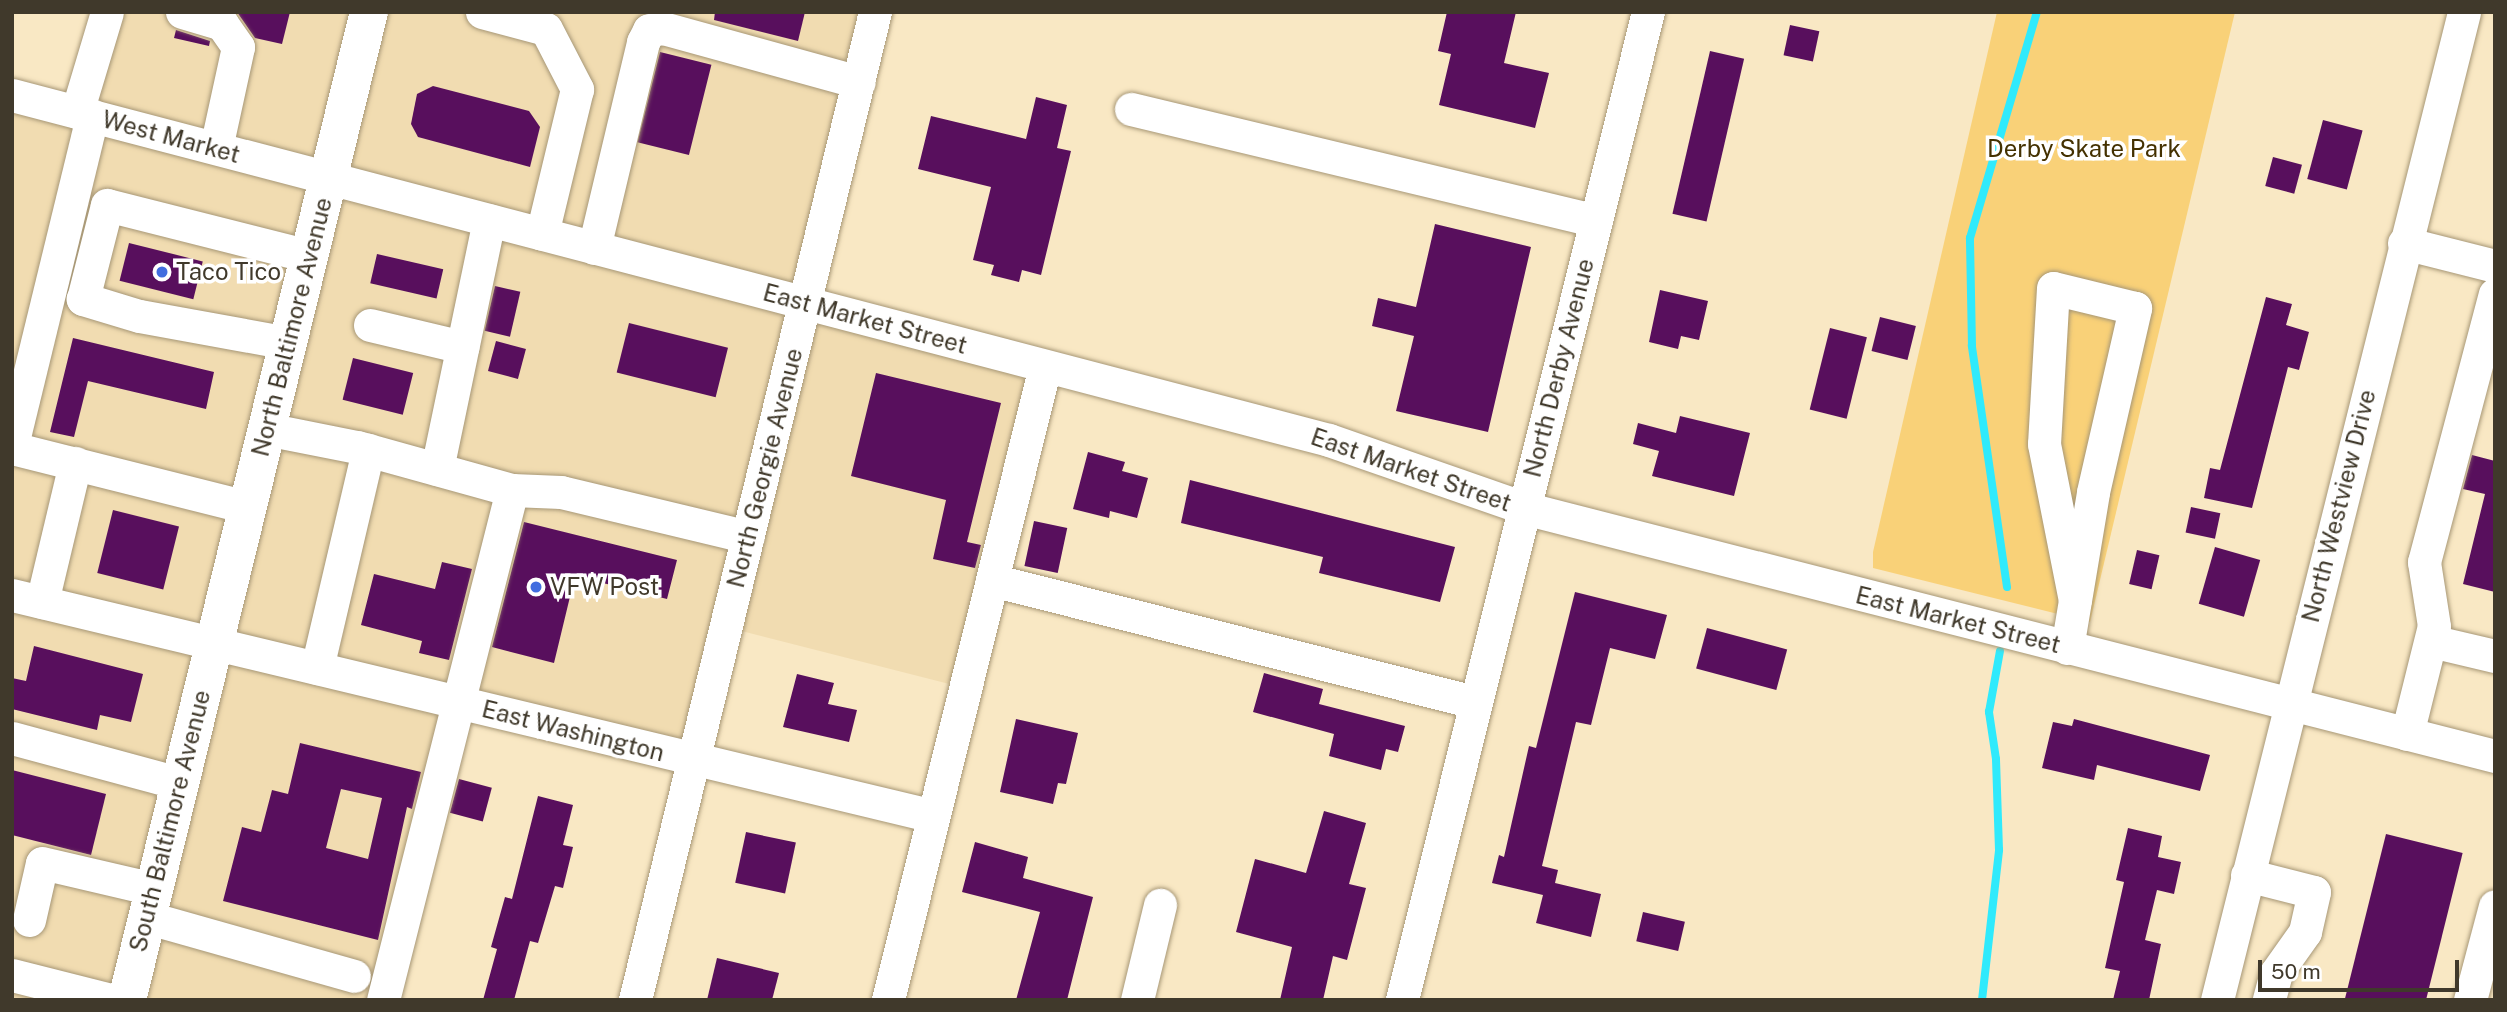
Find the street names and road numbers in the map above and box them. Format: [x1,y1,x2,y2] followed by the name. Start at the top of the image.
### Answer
[99,105,243,169] street label: West Market
[246,194,338,460] street label: North Baltimore Avenue
[1518,256,1600,480] street label: North Derby Avenue
[760,278,970,360] street label: East Market Street
[721,345,809,591] street label: North Georgie Avenue
[2296,386,2382,626] street label: North Westview Drive
[1307,422,1515,518] street label: East Market Street
[1853,581,2063,659] street label: East Market Street
[123,687,217,955] street label: South Baltimore Avenue
[479,694,667,768] street label: East Washington

